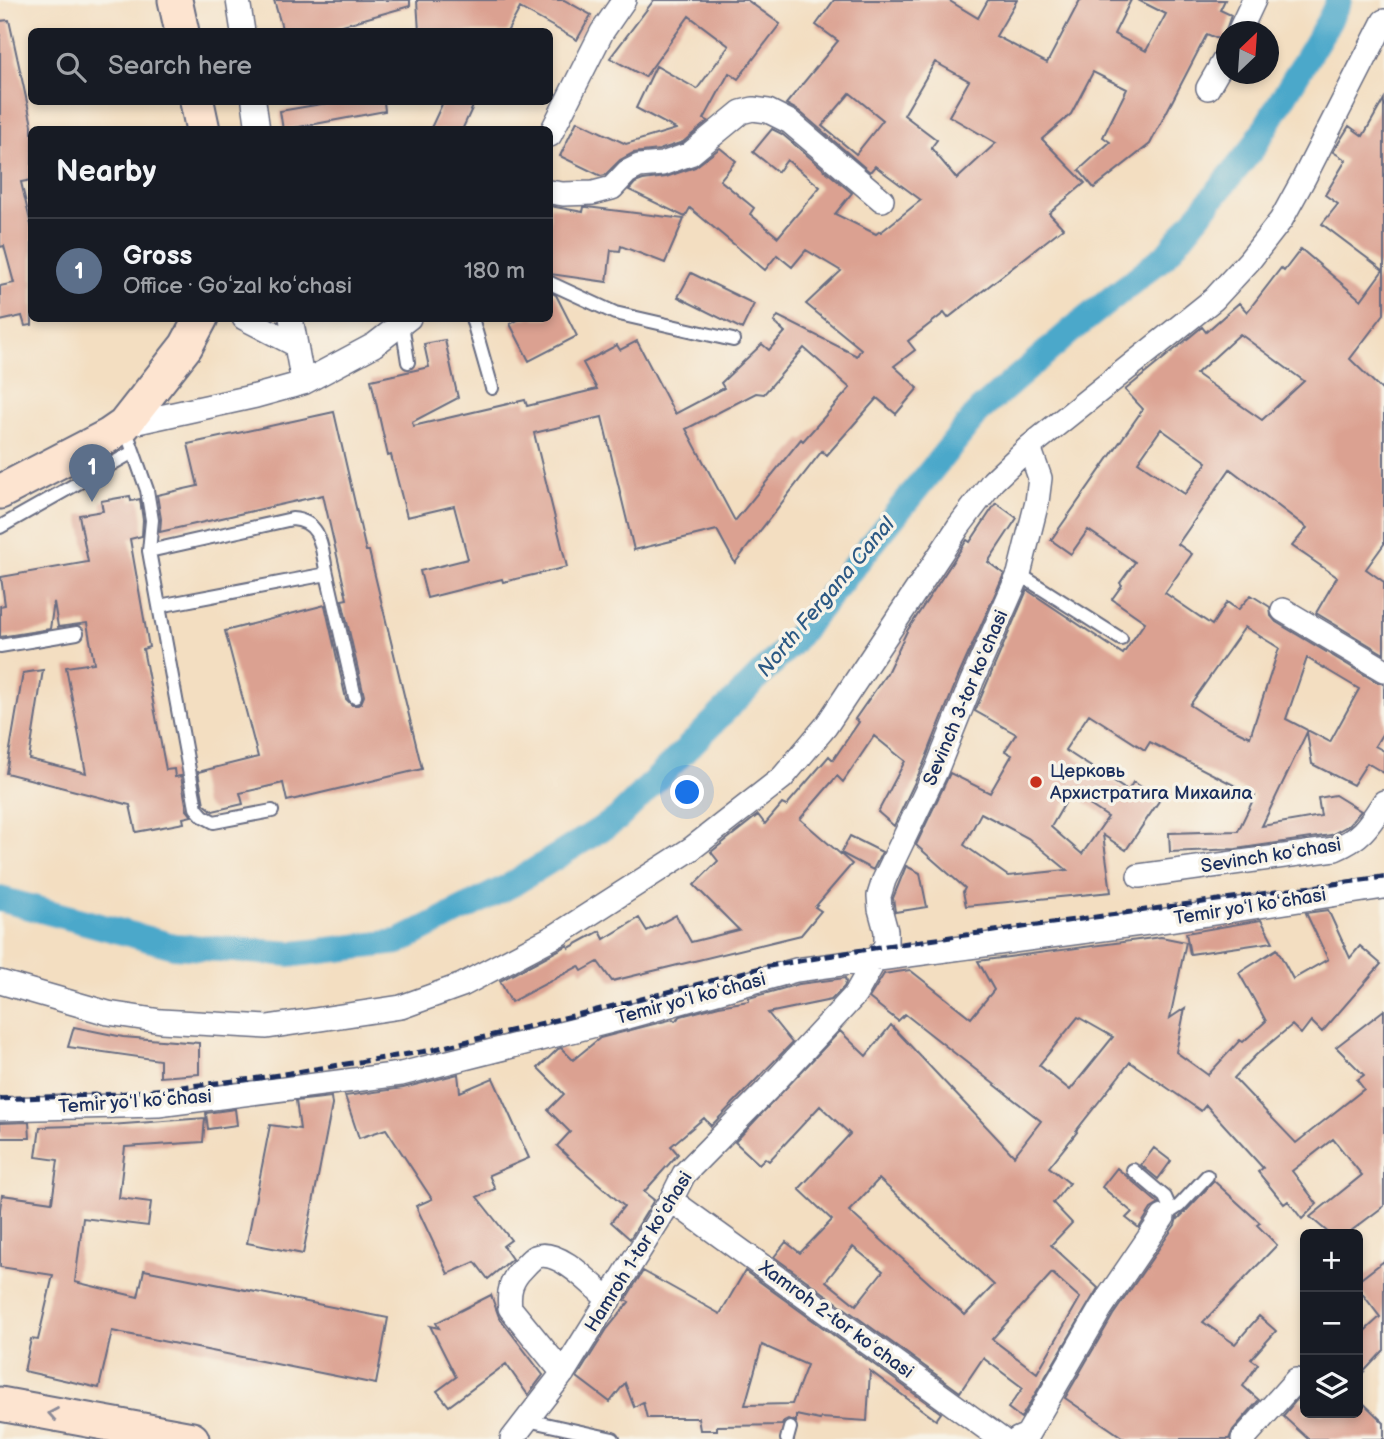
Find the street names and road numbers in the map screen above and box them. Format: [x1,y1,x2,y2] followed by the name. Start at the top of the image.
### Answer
[919,607,1013,789] street label: Sevinch 3-tor koʻchasi
[1199,834,1343,878] street label: Sevinch koʻchasi
[1172,884,1328,930] street label: Temir yoʻl koʻchasi
[614,968,768,1030] street label: Temir yoʻl koʻchasi
[57,1085,213,1119] street label: Temir yoʻl koʻchasi
[580,1168,698,1336] street label: Hamroh 1-tor koʻchasi
[753,1256,918,1384] street label: Xamroh 2-tor koʻchasi

